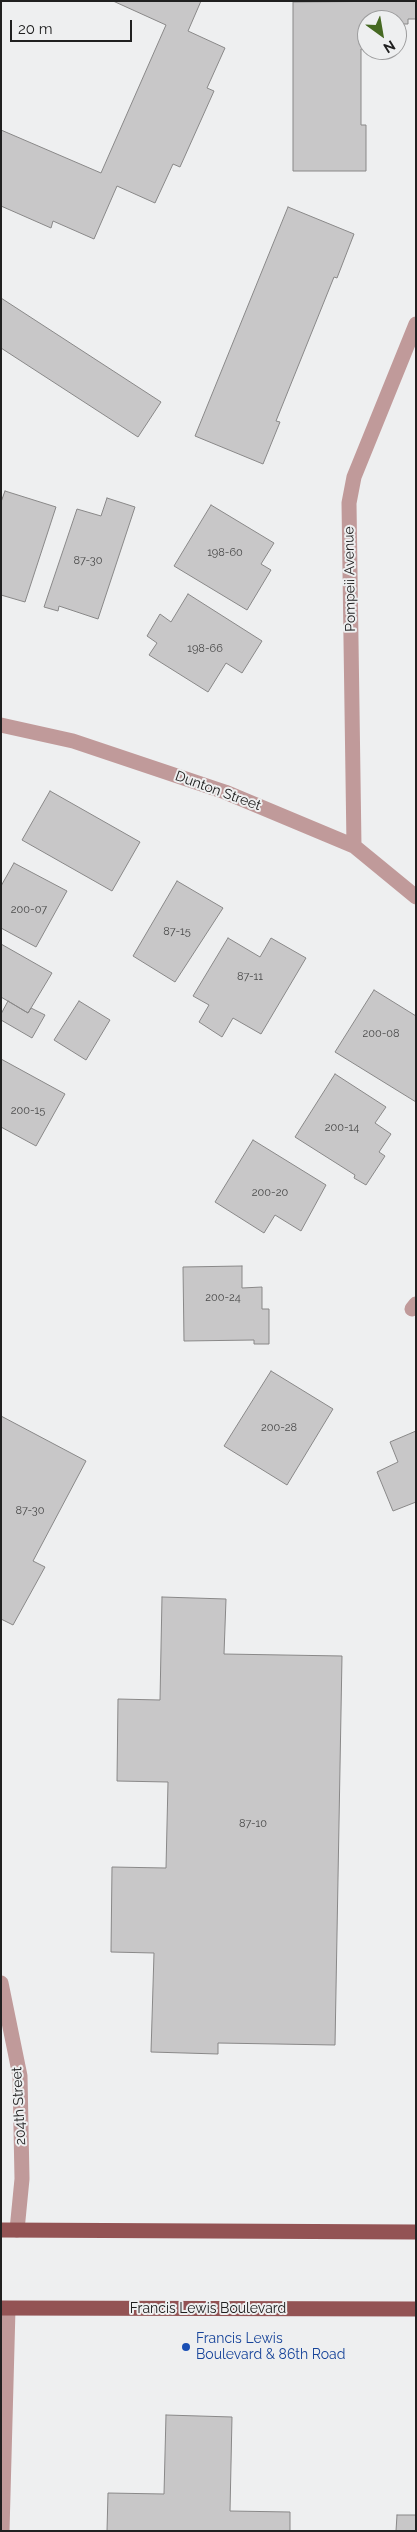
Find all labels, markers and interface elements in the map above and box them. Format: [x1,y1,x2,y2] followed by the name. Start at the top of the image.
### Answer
[12,10,135,42] scale bar
[357,10,407,60] north arrow
[18,20,53,38] text: 20 m
[381,37,398,56] text: N
[341,526,359,632] street label: Pompeii Avenue
[207,546,243,560] house number: 198-60
[74,554,102,568] house number: 87-30
[187,642,223,656] house number: 198-66
[173,768,263,814] street label: Dunton Street
[11,903,47,917] house number: 200-07
[163,925,191,939] house number: 87-15
[237,970,263,984] house number: 87-11
[362,1027,400,1041] house number: 200-08
[11,1104,45,1118] house number: 200-15
[325,1121,359,1135] house number: 200-14
[252,1186,288,1200] house number: 200-20
[205,1291,241,1305] house number: 200-24
[261,1421,297,1435] house number: 200-28
[16,1504,44,1518] house number: 87-30
[239,1817,267,1831] house number: 87-10
[9,2066,29,2146] street label: 204th Street
[130,2301,286,2317] street label: Francis Lewis Boulevard
[196,2331,345,2364] place label: Francis Lewis Boulevard & 86th Road
[180,2341,192,2353] marker: Francis Lewis Boulevard & 86th Road

